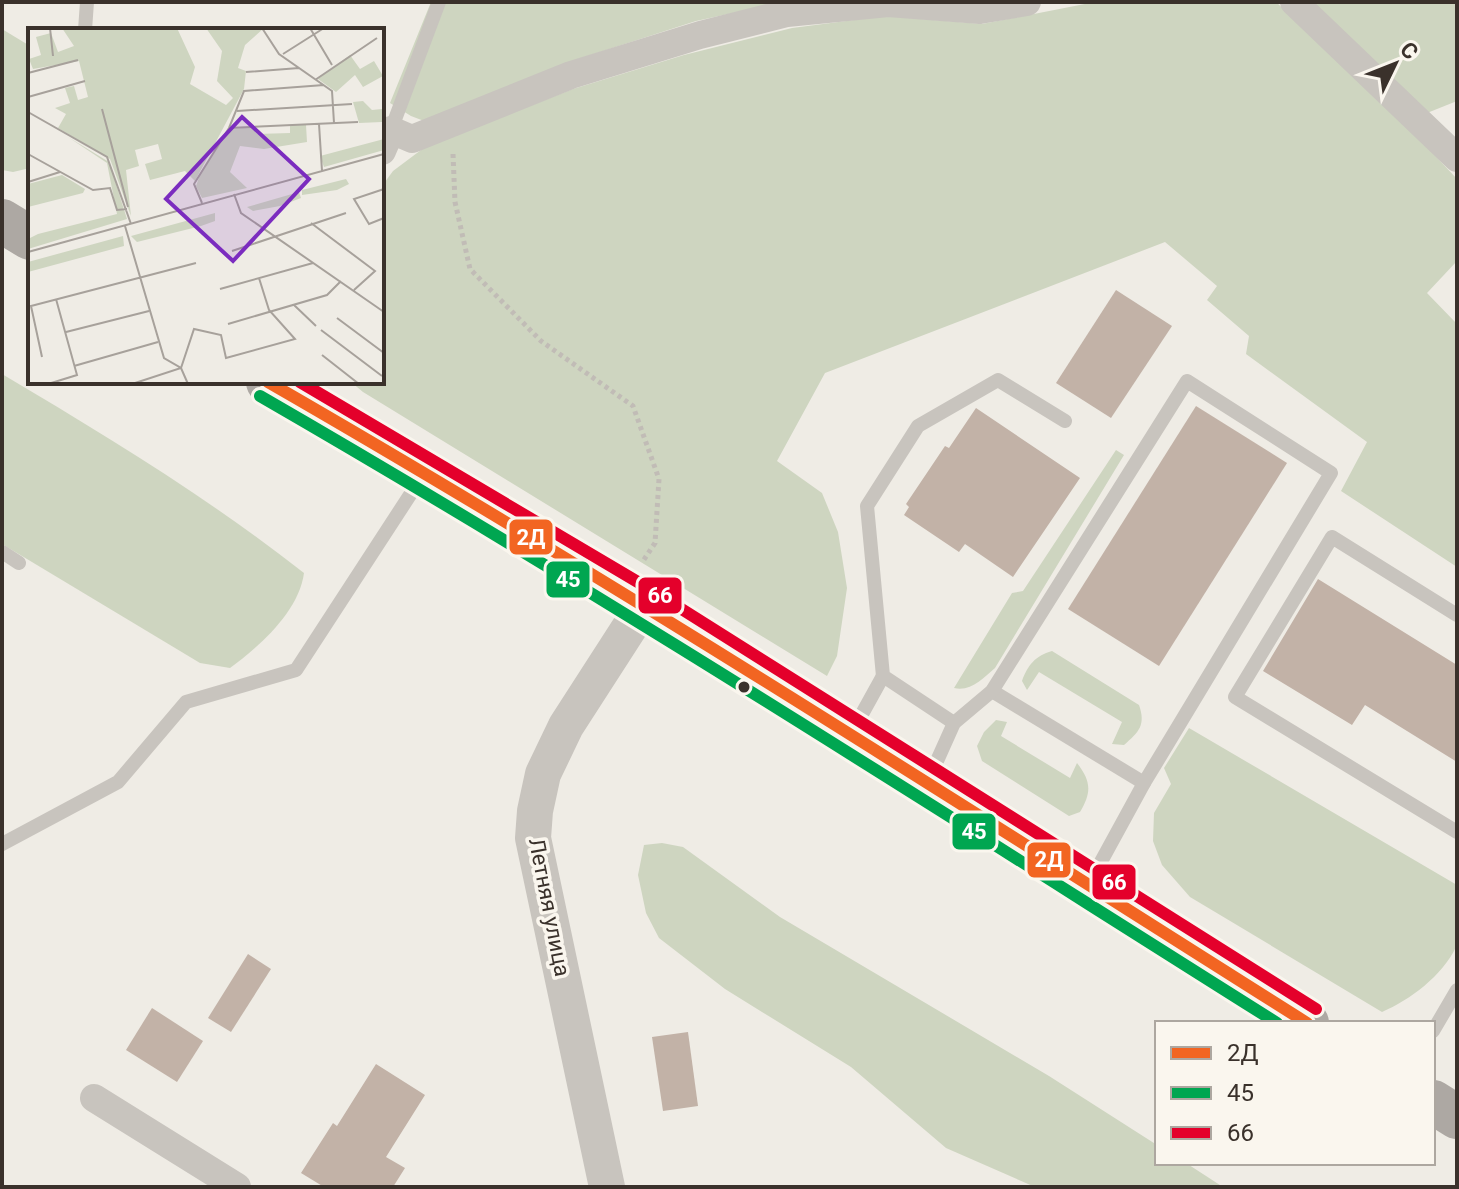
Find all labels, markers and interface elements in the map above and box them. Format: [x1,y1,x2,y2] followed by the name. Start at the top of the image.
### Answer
[1355,24,1435,104] north arrow
[28,28,384,384] inset map
[1395,37,1423,64] text: С
[508,518,554,556] line badge: 2Д
[516,525,546,550] text: 2Д
[545,560,591,599] line badge: 45
[555,567,581,592] text: 45
[637,576,683,615] line badge: 66
[647,583,673,608] text: 66
[736,679,752,695] unlabelled marker
[951,812,997,851] line badge: 45
[961,819,987,844] text: 45
[524,836,575,978] street label: Летняя улица
[1026,841,1072,879] line badge: 2Д
[1034,847,1064,872] text: 2Д
[1091,863,1137,901] line badge: 66
[1101,870,1127,895] text: 66
[1155,1021,1435,1165] legend
[1227,1039,1259,1067] text: 2Д
[1227,1079,1254,1107] text: 45
[1227,1119,1254,1147] text: 66

